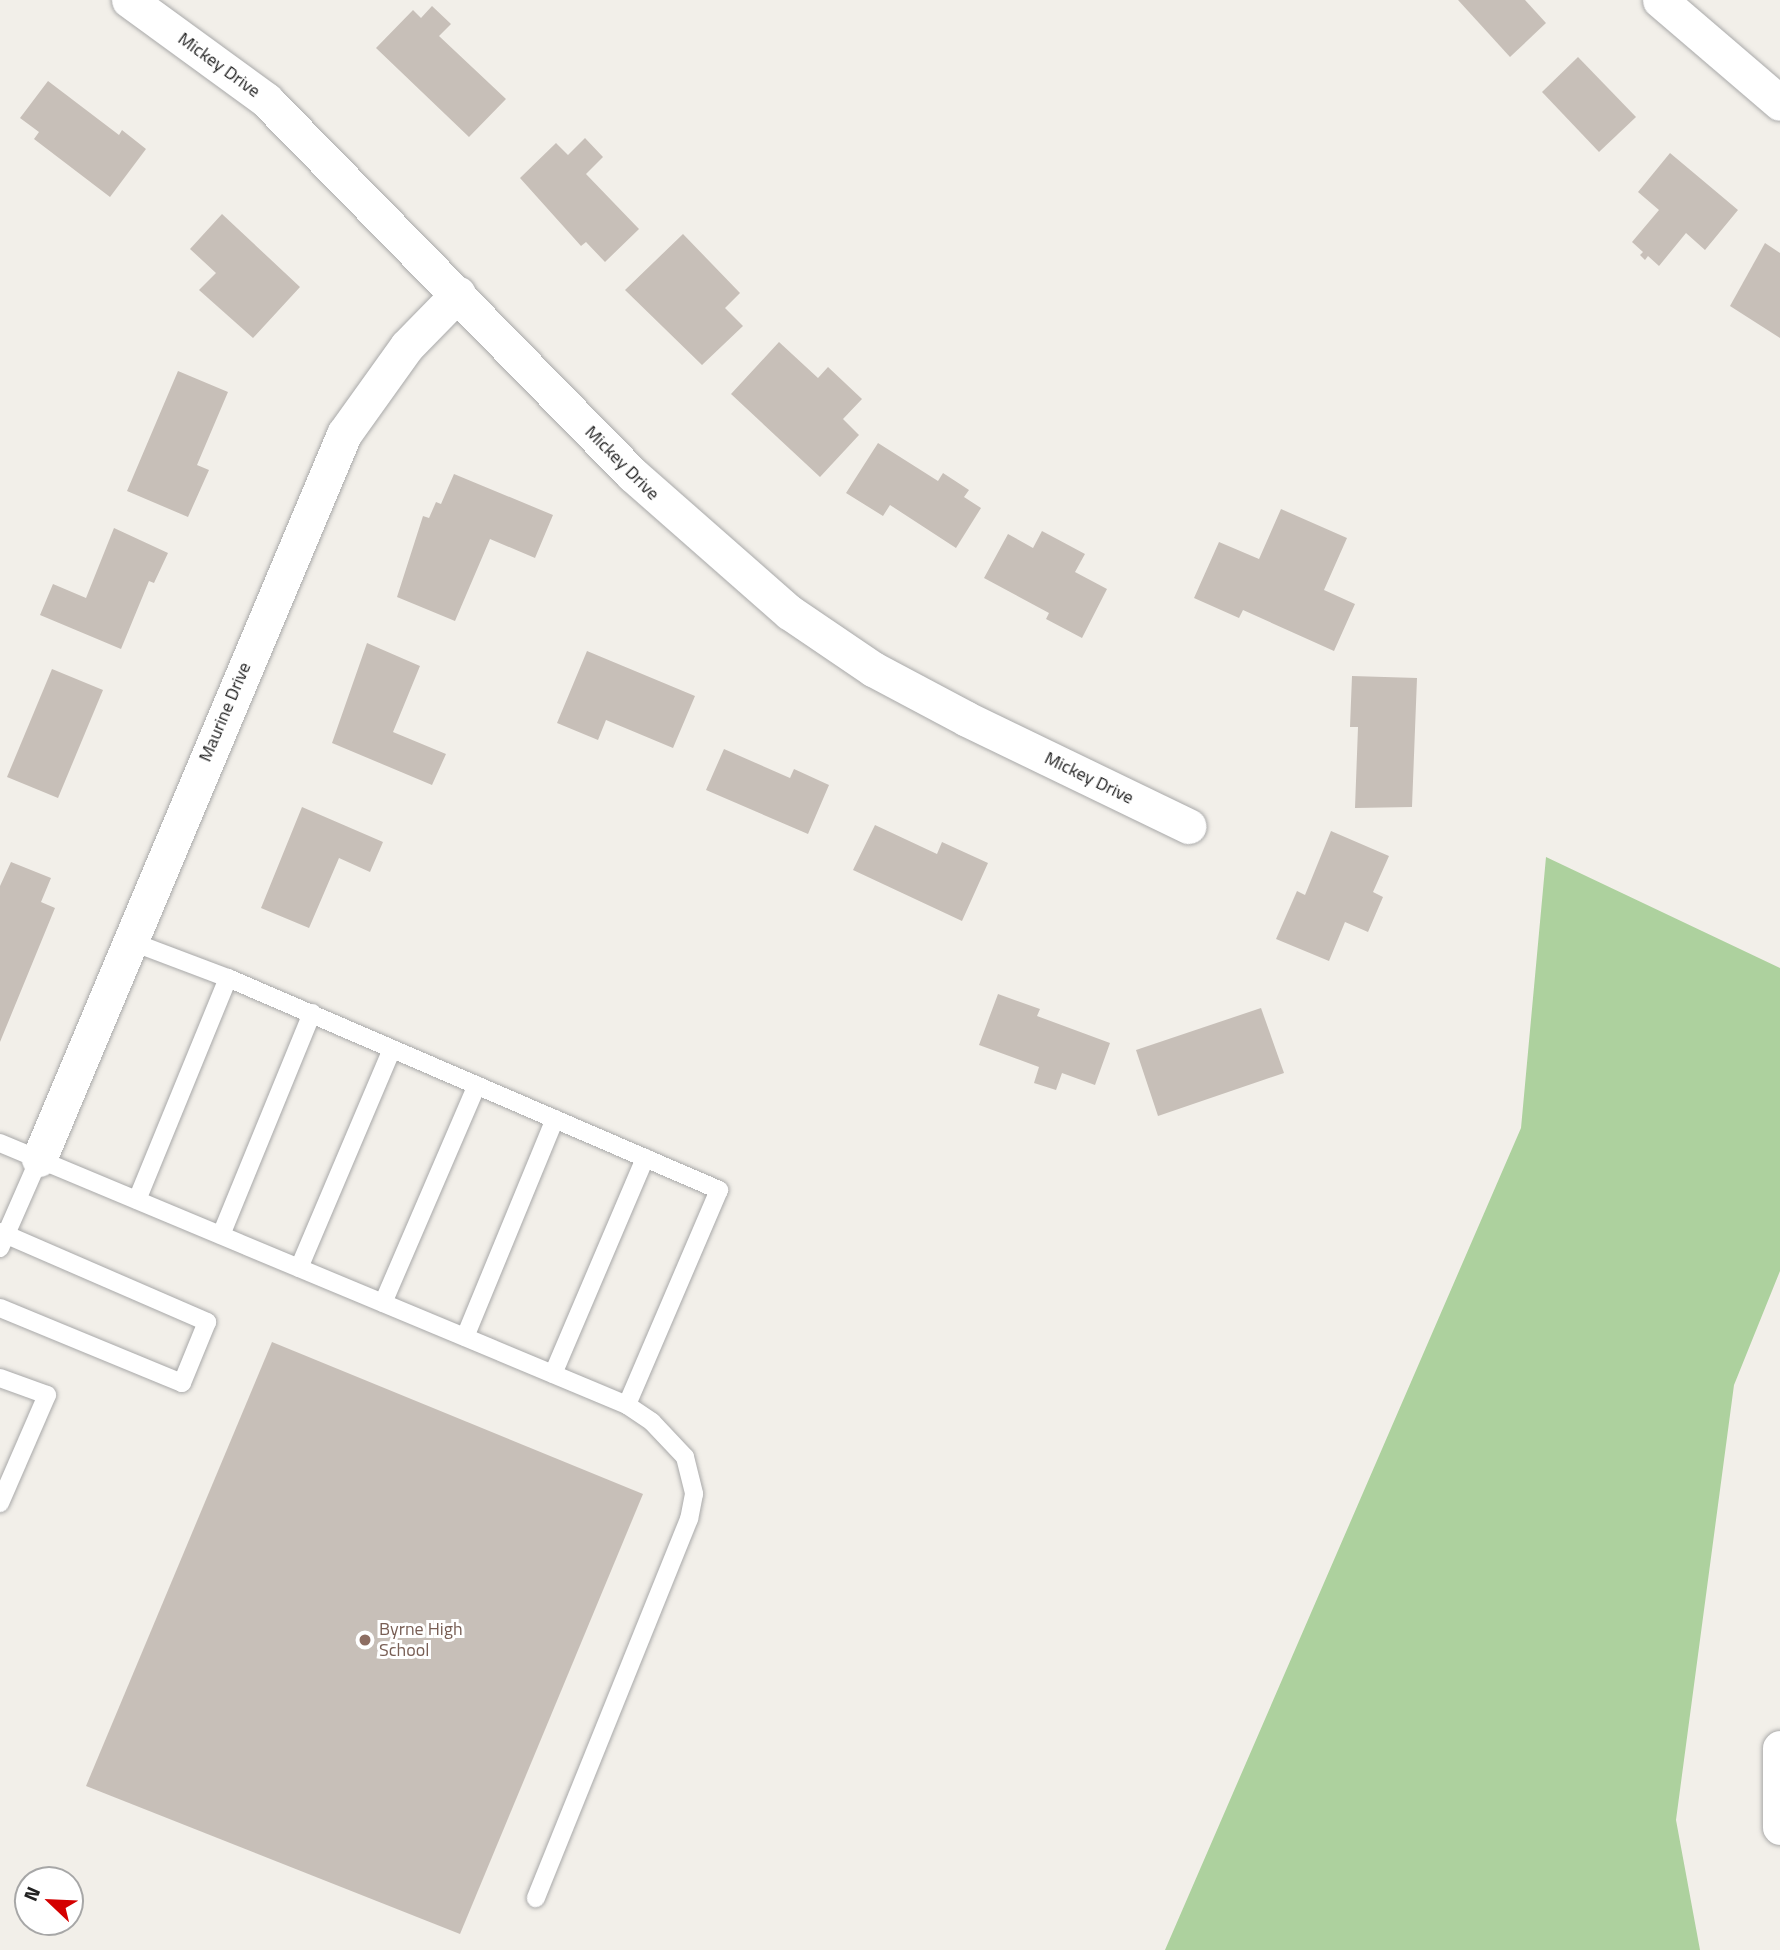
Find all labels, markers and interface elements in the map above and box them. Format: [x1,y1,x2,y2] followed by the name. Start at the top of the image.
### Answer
[174,28,264,102] street label: Mickey Drive
[580,421,664,505] street label: Mickey Drive
[194,659,256,765] street label: Maurine Drive
[1041,747,1137,809] street label: Mickey Drive
[379,1619,463,1662] place label: Byrne High School
[357,1632,373,1648] marker: Byrne High School
[14,1866,84,1936] north arrow
[15,1882,47,1905] text: N

